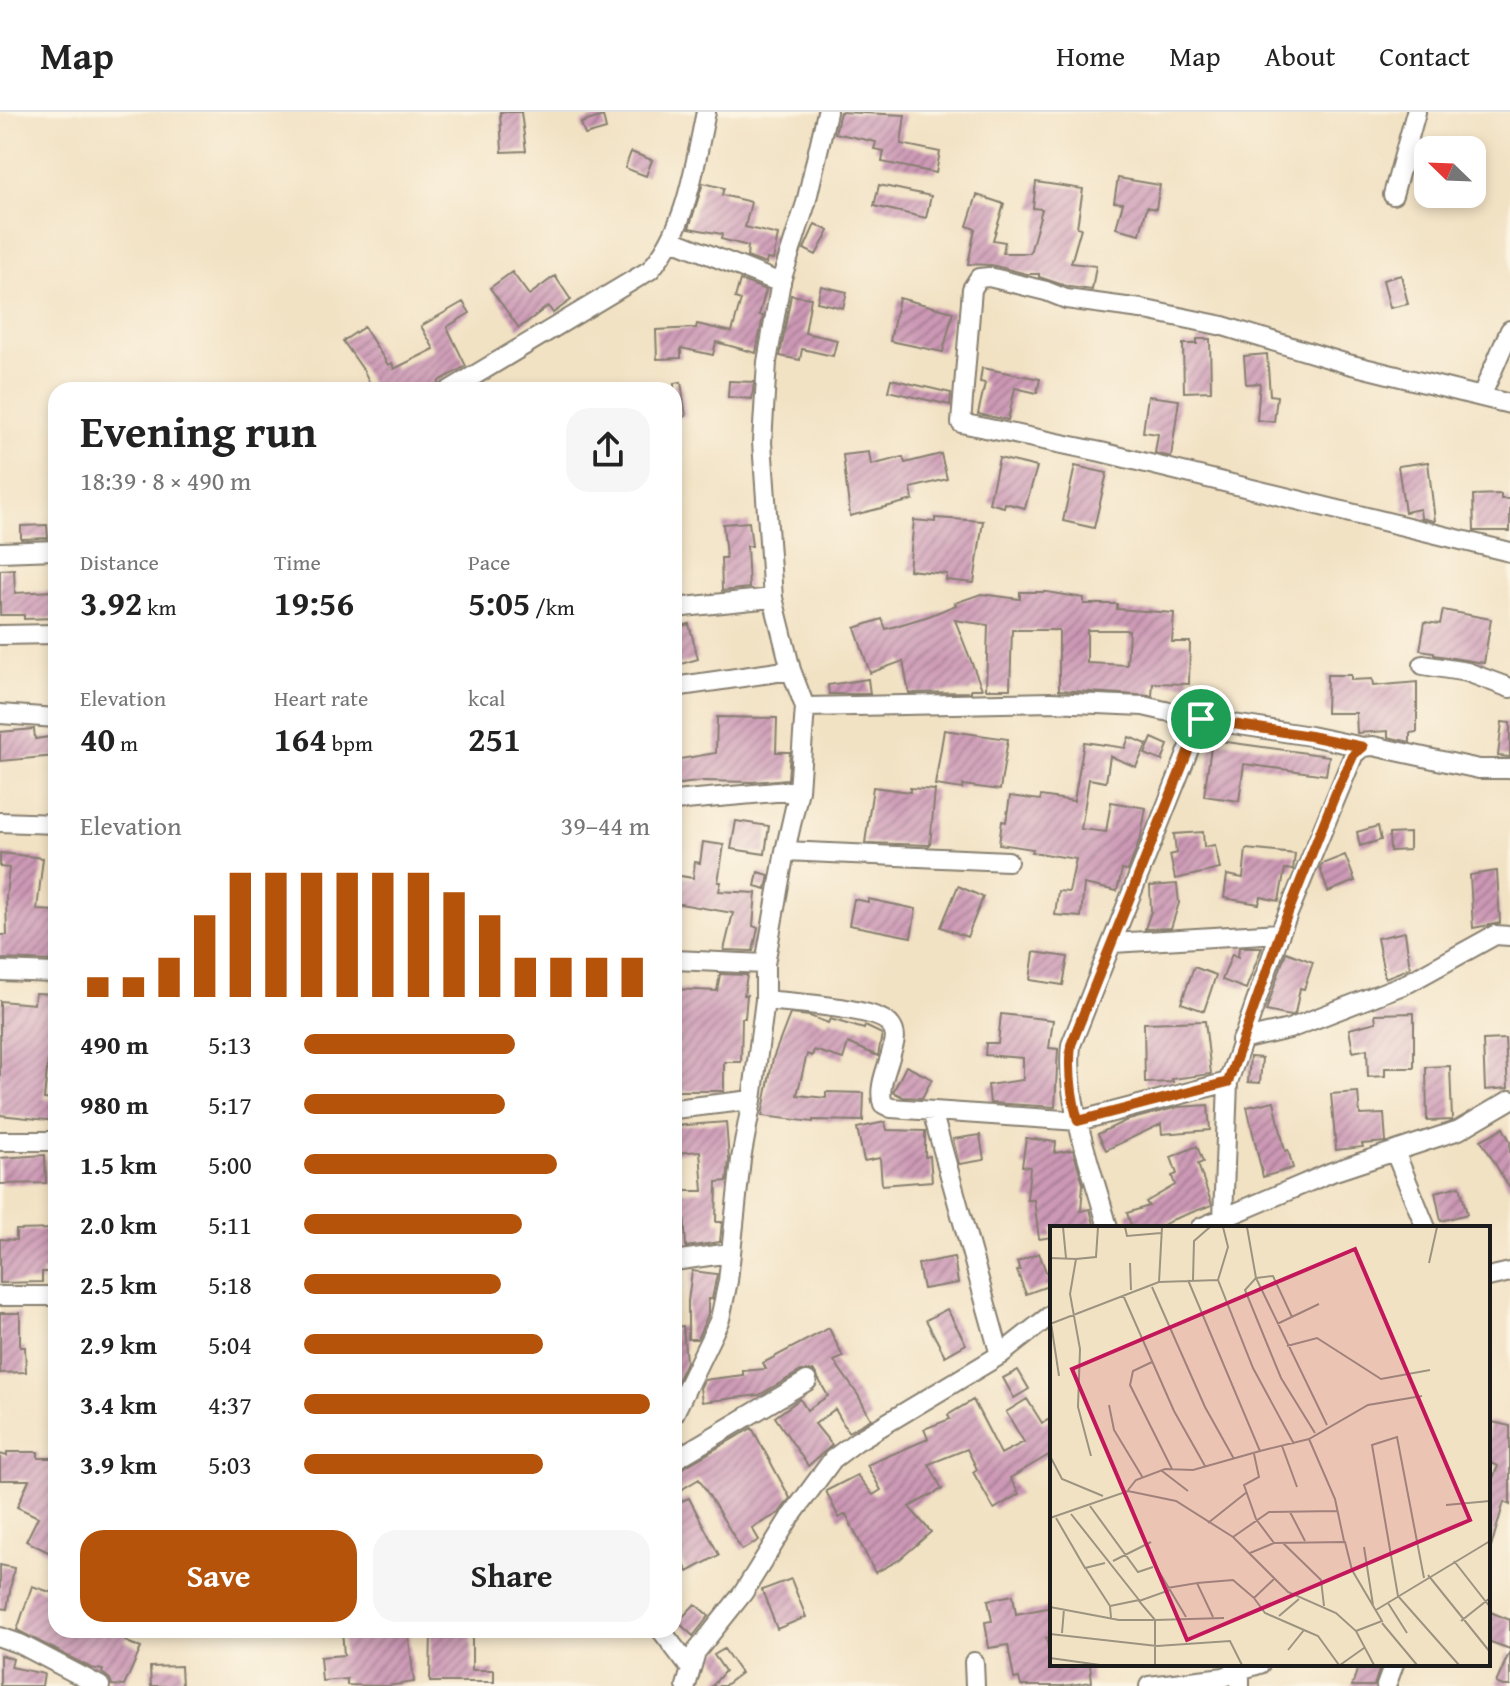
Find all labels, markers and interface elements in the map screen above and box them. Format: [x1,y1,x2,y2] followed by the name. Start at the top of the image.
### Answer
[40,27,114,83] text: Map
[1056,35,1125,76] text: Home
[1169,35,1221,76] text: Map
[1265,35,1335,76] text: About
[1379,35,1470,76] text: Contact
[1414,136,1486,208] north arrow
[1414,136,1486,208] map controls
[80,399,317,463] text: Evening run
[566,408,650,492] button: share
[80,461,251,500] text: 18:39 · 8 × 490 m
[80,546,159,578] text: Distance
[274,546,321,578] text: Time
[468,546,510,578] text: Pace
[80,578,142,627] text: 3.92
[274,578,354,627] text: 19:56
[468,578,530,627] text: 5:05
[142,591,176,623] text: km
[530,591,575,623] text: /km
[80,682,166,714] text: Elevation
[274,682,368,714] text: Heart rate
[468,682,506,714] text: kcal
[1167,685,1235,753] pin
[1179,697,1223,741] icon: arrive
[80,714,115,763] text: 40
[274,714,327,763] text: 164
[468,714,521,763] text: 251
[115,727,138,759] text: m
[327,727,373,759] text: bpm
[80,806,182,845] text: Elevation
[561,806,650,845] text: 39–44 m
[80,1025,148,1064] text: 490 m
[208,1025,252,1064] text: 5:13
[80,1085,148,1124] text: 980 m
[208,1085,252,1124] text: 5:17
[80,1145,157,1184] text: 1.5 km
[208,1145,252,1184] text: 5:00
[80,1205,157,1244] text: 2.0 km
[208,1205,252,1244] text: 5:11
[1050,1226,1490,1666] inset map
[80,1265,157,1304] text: 2.5 km
[208,1265,252,1304] text: 5:18
[80,1325,157,1364] text: 2.9 km
[208,1325,252,1364] text: 5:04
[80,1385,157,1424] text: 3.4 km
[208,1385,252,1424] text: 4:37
[80,1445,157,1484] text: 3.9 km
[208,1445,252,1484] text: 5:03
[80,1530,357,1622] button: Save
[373,1530,650,1622] button: Share

